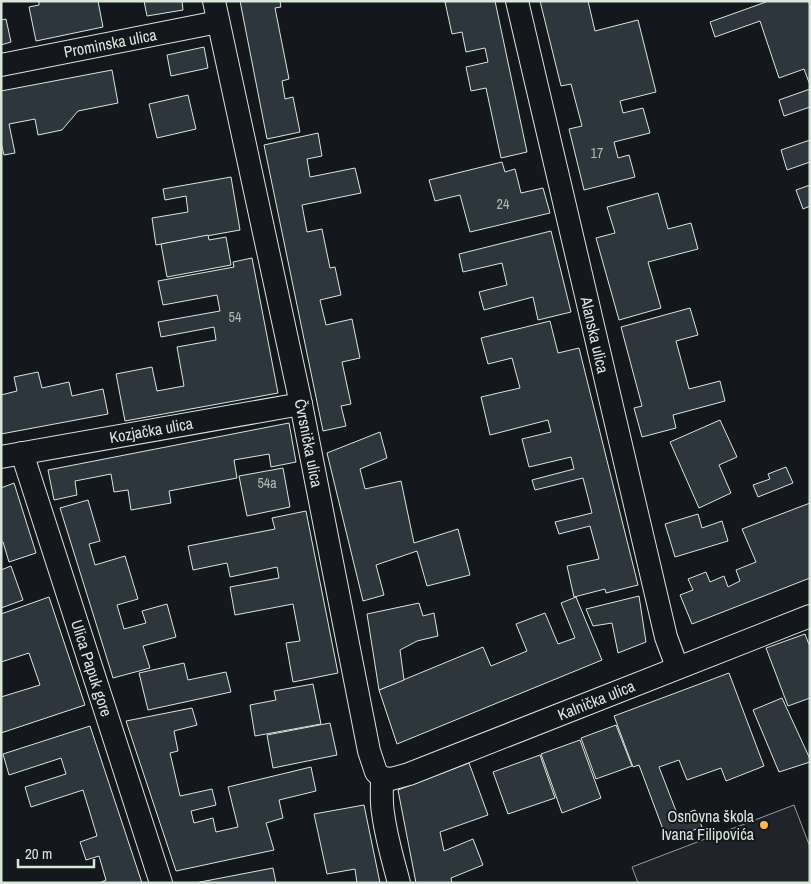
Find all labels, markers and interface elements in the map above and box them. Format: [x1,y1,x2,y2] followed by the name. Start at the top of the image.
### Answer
[62,23,159,63] street label: Prominska ulica
[591,144,603,162] house number: 17
[497,195,510,213] house number: 24
[575,294,615,376] street label: Alanska ulica
[229,308,242,326] house number: 54
[290,397,328,490] street label: Čvrsnička ulica
[107,412,195,448] street label: Kozjačka ulica
[257,474,277,492] house number: 54a
[66,617,118,719] street label: Ulica Papuk gore
[554,674,639,725] street label: Kalnička ulica
[661,805,755,845] place label: Osnovna škola Ivana Filipovića
[758,819,770,831] marker: Osnovna škola Ivana Filipovića
[18,836,94,868] scale bar
[25,843,52,864] text: 20 m

